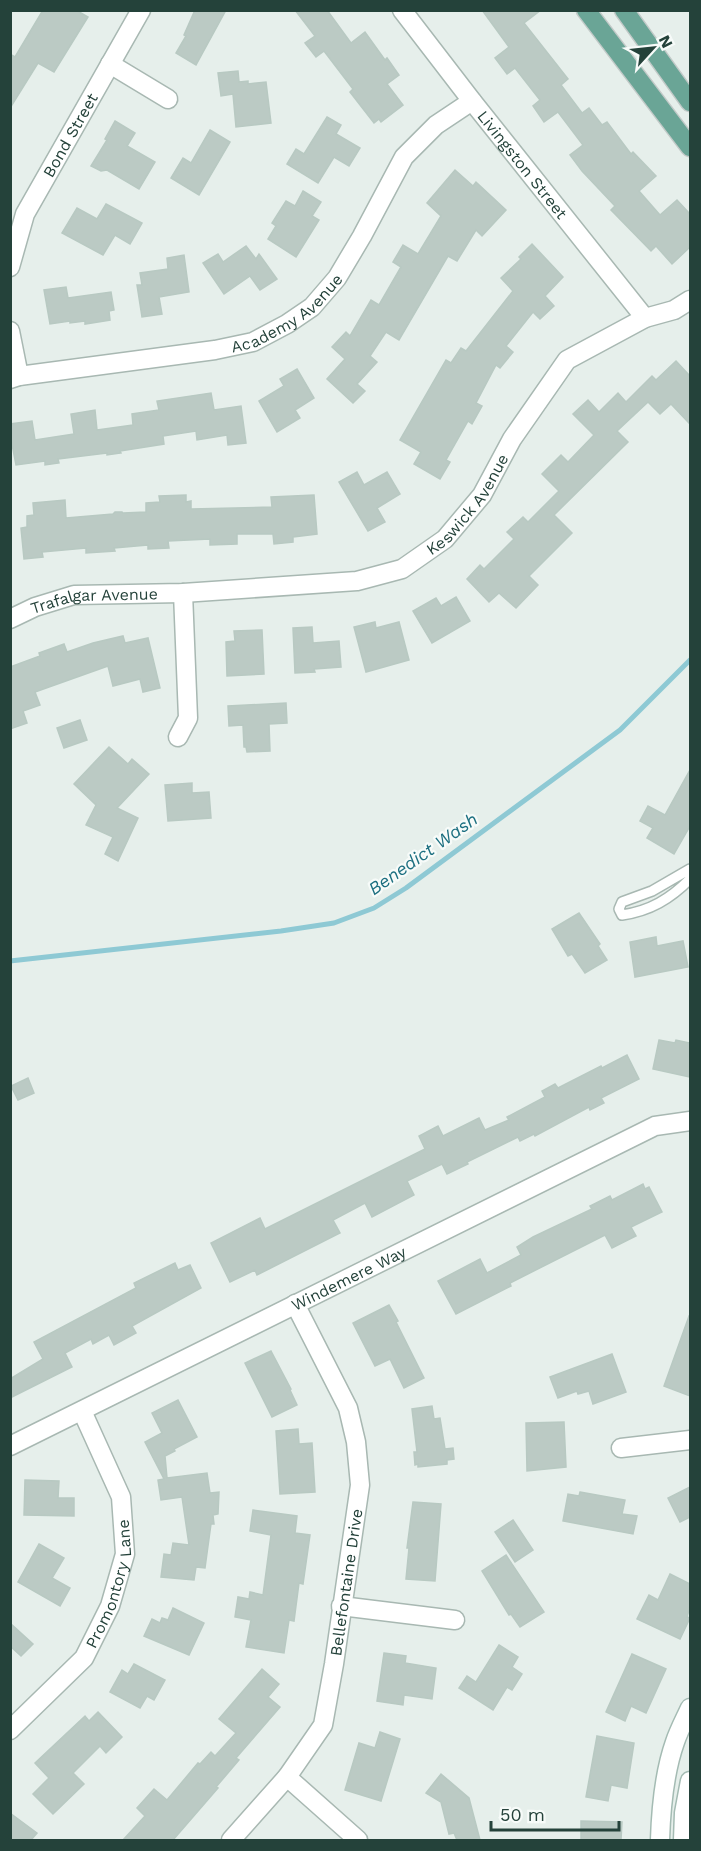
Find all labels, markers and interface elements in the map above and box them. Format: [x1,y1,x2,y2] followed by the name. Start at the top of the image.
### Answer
[623,18,683,78] north arrow
[655,32,677,51] text: N
[39,90,102,181] street label: Bond Street
[473,107,571,223] street label: Livingston Street
[230,270,347,356] street label: Academy Avenue
[423,451,512,559] street label: Keswick Avenue
[28,584,158,618] street label: Trafalgar Avenue
[364,808,481,899] water label: Benedict Wash
[288,1242,410,1315] street label: Windemere Way
[326,1508,366,1657] street label: Bellefontaine Drive
[82,1519,135,1651] street label: Promontory Lane
[491,1794,618,1832] scale bar
[500,1804,545,1825] text: 50 m

